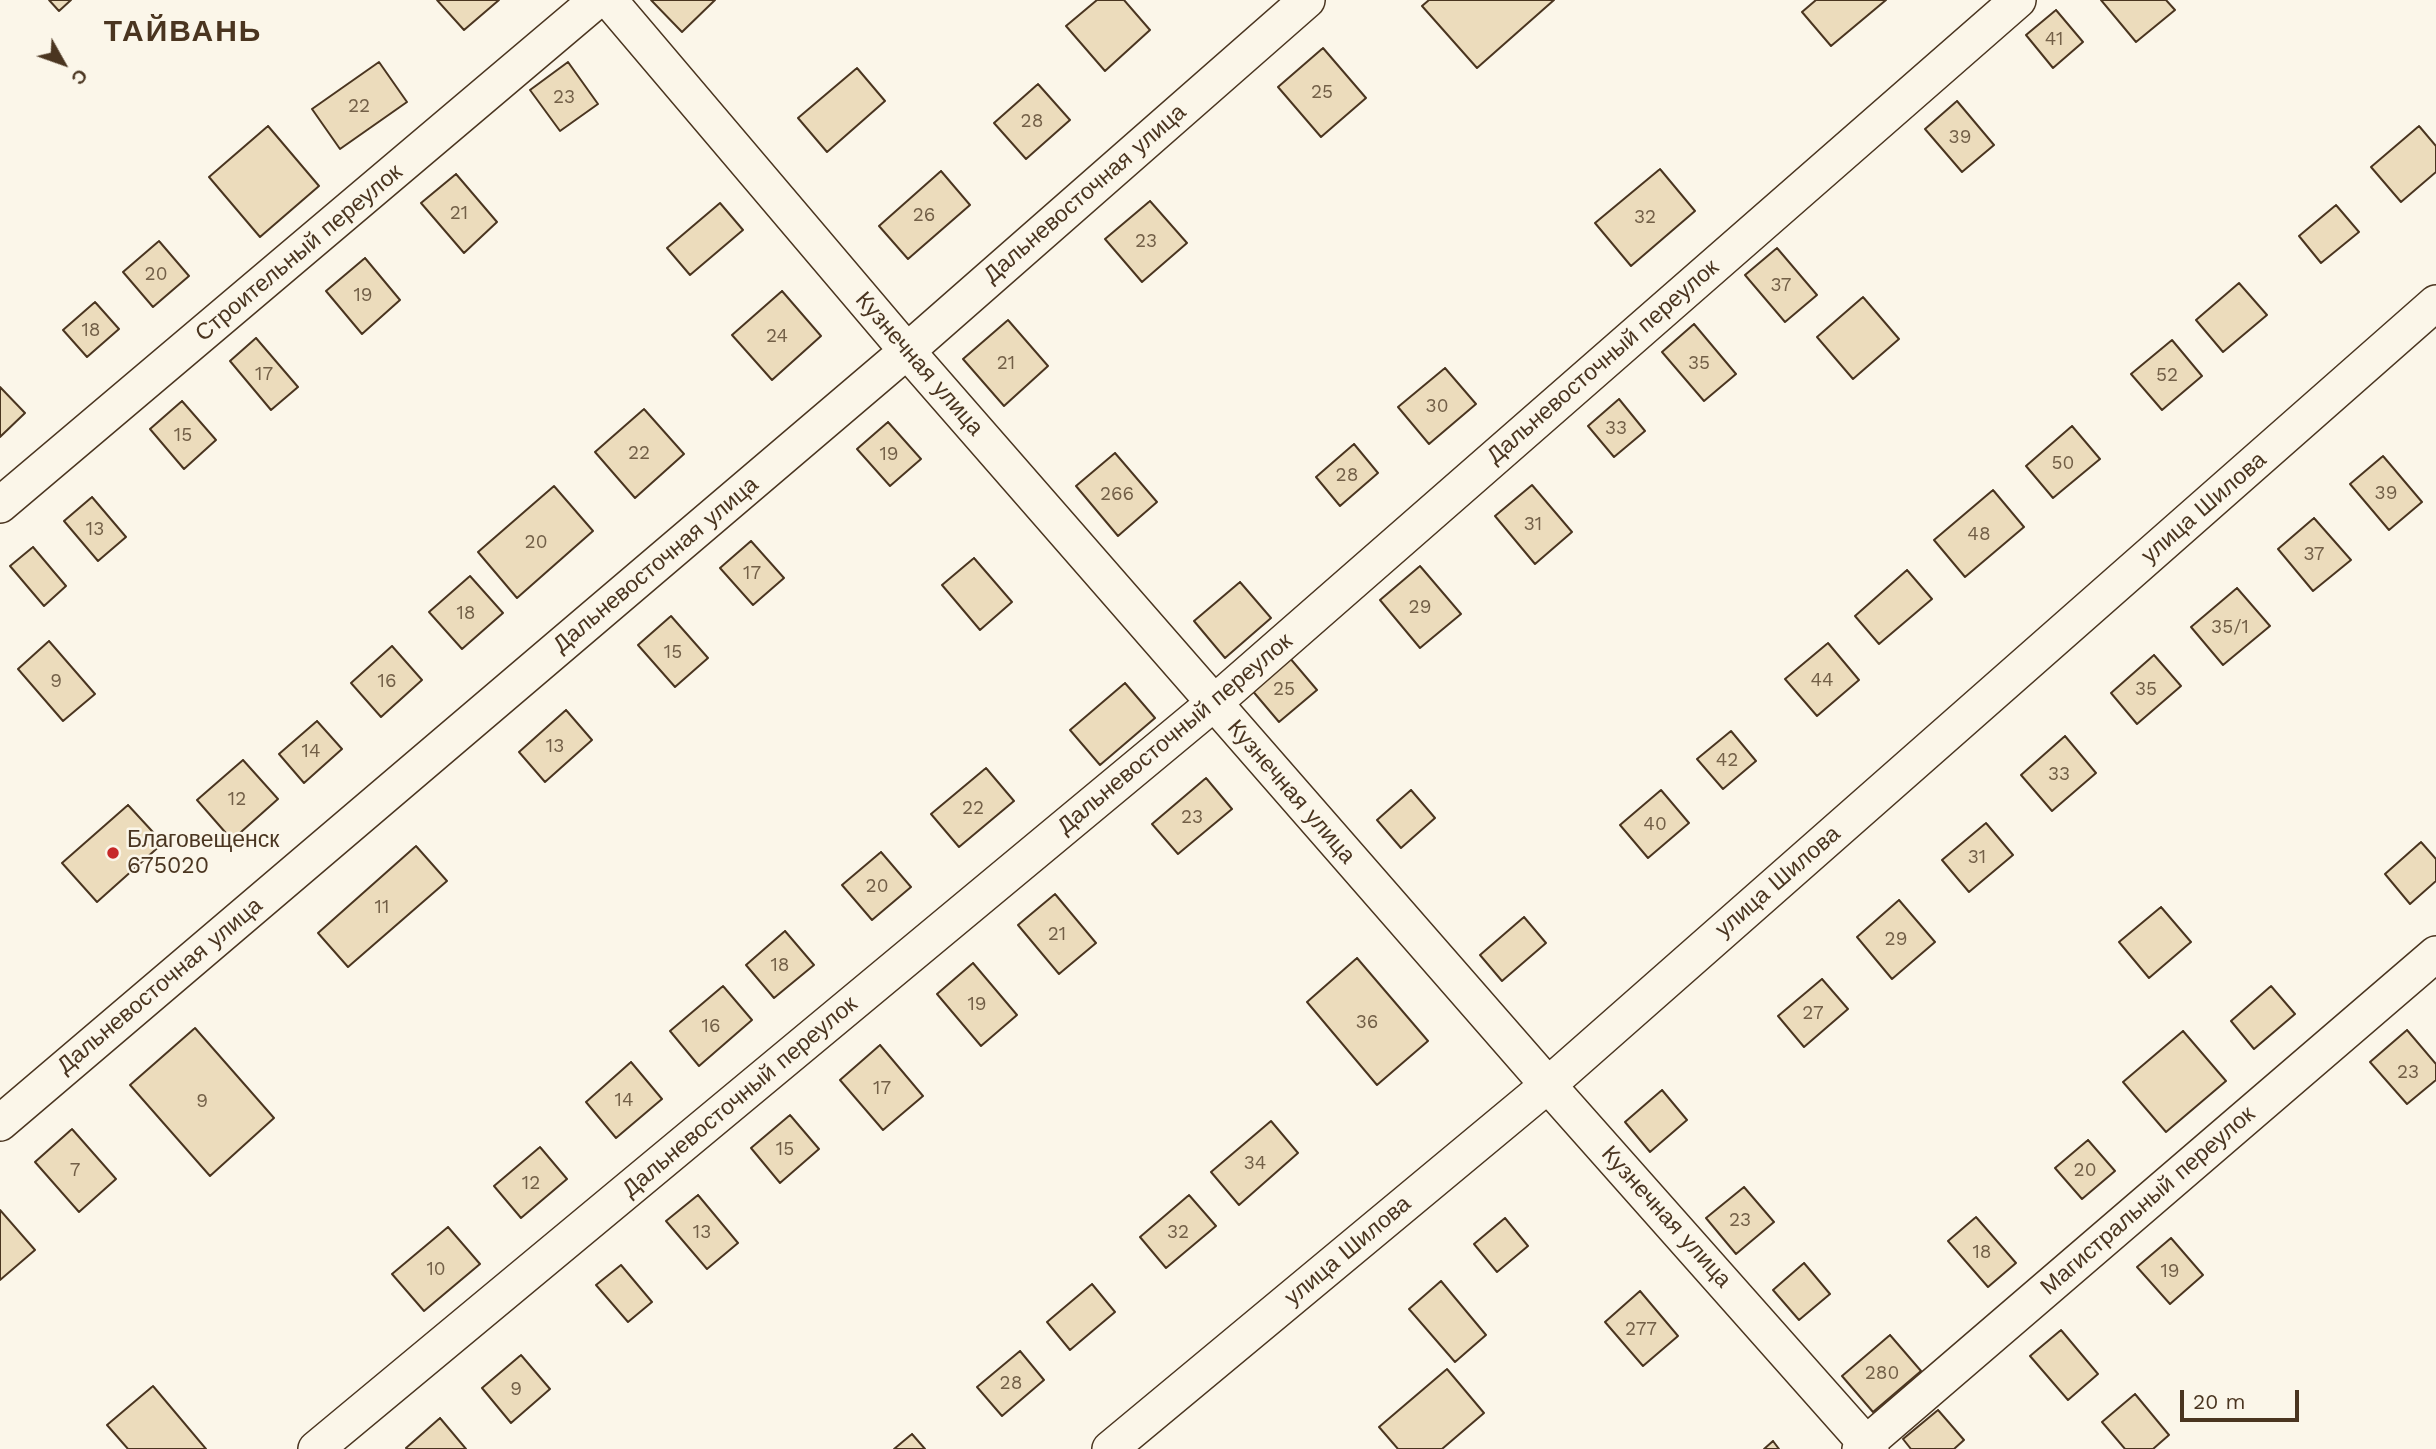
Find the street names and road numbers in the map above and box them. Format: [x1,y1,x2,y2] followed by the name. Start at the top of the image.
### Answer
[978,99,1192,289] street label: Дальневосточная улица
[190,158,408,348] street label: Строительный переулок
[1481,254,1725,470] street label: Дальневосточный переулок
[849,287,989,441] street label: Кузнечная улица
[2136,446,2272,570] street label: улица Шилова
[548,471,764,659] street label: Дальневосточная улица
[1052,628,1298,840] street label: Дальневосточный переулок
[1221,715,1361,869] street label: Кузнечная улица
[1710,820,1846,944] street label: улица Шилова
[52,892,268,1080] street label: Дальневосточная улица
[617,991,863,1203] street label: Дальневосточный переулок
[2035,1101,2261,1301] street label: Магистральный переулок
[1595,1140,1737,1294] street label: Кузнечная улица
[1279,1190,1417,1312] street label: улица Шилова

